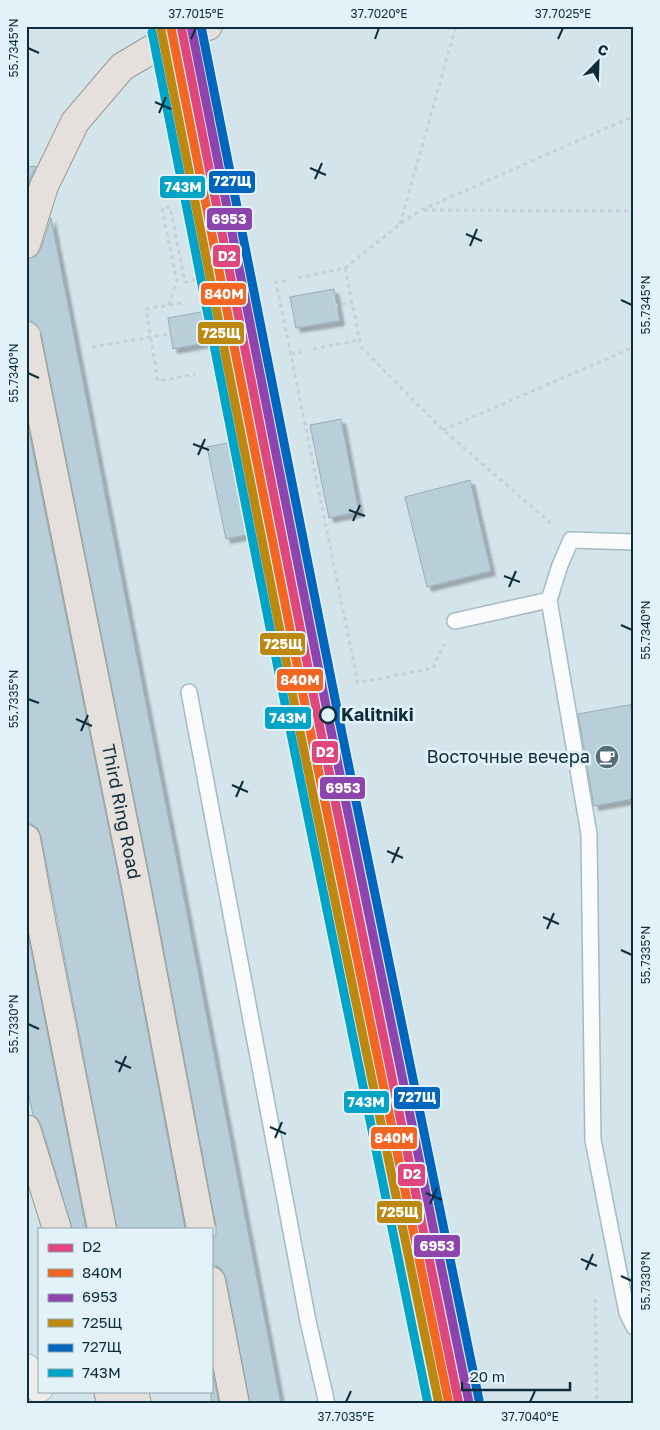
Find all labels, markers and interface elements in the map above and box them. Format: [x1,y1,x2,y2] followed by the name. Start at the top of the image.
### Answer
[168,6,224,21] text: 37.7015°E
[350,6,408,21] text: 37.7020°E
[535,6,591,21] text: 37.7025°E
[6,19,21,77] text: 55.7345°N
[572,38,622,88] north arrow
[595,40,611,59] text: С
[208,170,256,194] line badge: 727Щ
[213,172,252,189] text: 727Щ
[159,175,206,199] line badge: 743М
[164,178,202,195] text: 743М
[206,207,253,231] line badge: 6953
[212,210,246,227] text: 6953
[212,244,241,268] line badge: D2
[218,247,237,264] text: D2
[638,276,653,334] text: 55.7345°N
[200,282,247,306] line badge: 840М
[204,285,244,302] text: 840М
[197,321,245,345] line badge: 725Щ
[201,324,241,341] text: 725Щ
[6,343,21,403] text: 55.7340°N
[638,600,653,660] text: 55.7340°N
[259,632,306,656] line badge: 725Щ
[263,635,303,652] text: 725Щ
[276,668,324,692] line badge: 840М
[6,670,21,728] text: 55.7335°N
[280,671,320,688] text: 840М
[341,703,414,725] place label: Kalitniki
[264,706,312,730] line badge: 743М
[319,706,337,724] marker: Kalitniki
[269,709,307,726] text: 743М
[311,740,339,764] line badge: D2
[98,742,146,881] street label: Third Ring Road
[316,743,335,760] text: D2
[594,744,620,770] cafe icon: Восточные вечера
[427,745,590,767] place label: Восточные вечера
[319,776,366,800] line badge: 6953
[326,779,360,796] text: 6953
[638,926,653,984] text: 55.7335°N
[6,994,21,1054] text: 55.7330°N
[393,1086,441,1110] line badge: 727Щ
[398,1088,437,1105] text: 727Щ
[343,1090,390,1114] line badge: 743М
[347,1093,385,1110] text: 743М
[370,1126,418,1150] line badge: 840М
[374,1129,414,1146] text: 840М
[397,1163,426,1187] line badge: D2
[403,1165,422,1182] text: D2
[376,1200,423,1224] line badge: 725Щ
[379,1203,419,1220] text: 725Щ
[38,1228,212,1392] legend
[413,1234,461,1258] line badge: 6953
[82,1237,101,1255] text: D2
[420,1237,454,1254] text: 6953
[638,1251,653,1311] text: 55.7330°N
[82,1263,123,1281] text: 840М
[82,1287,118,1305] text: 6953
[82,1313,122,1331] text: 725Щ
[82,1337,122,1355] text: 727Щ
[462,1360,570,1392] scale bar
[82,1363,121,1381] text: 743М
[470,1367,505,1385] text: 20 m
[318,1409,374,1424] text: 37.7035°E
[501,1409,559,1424] text: 37.7040°E

